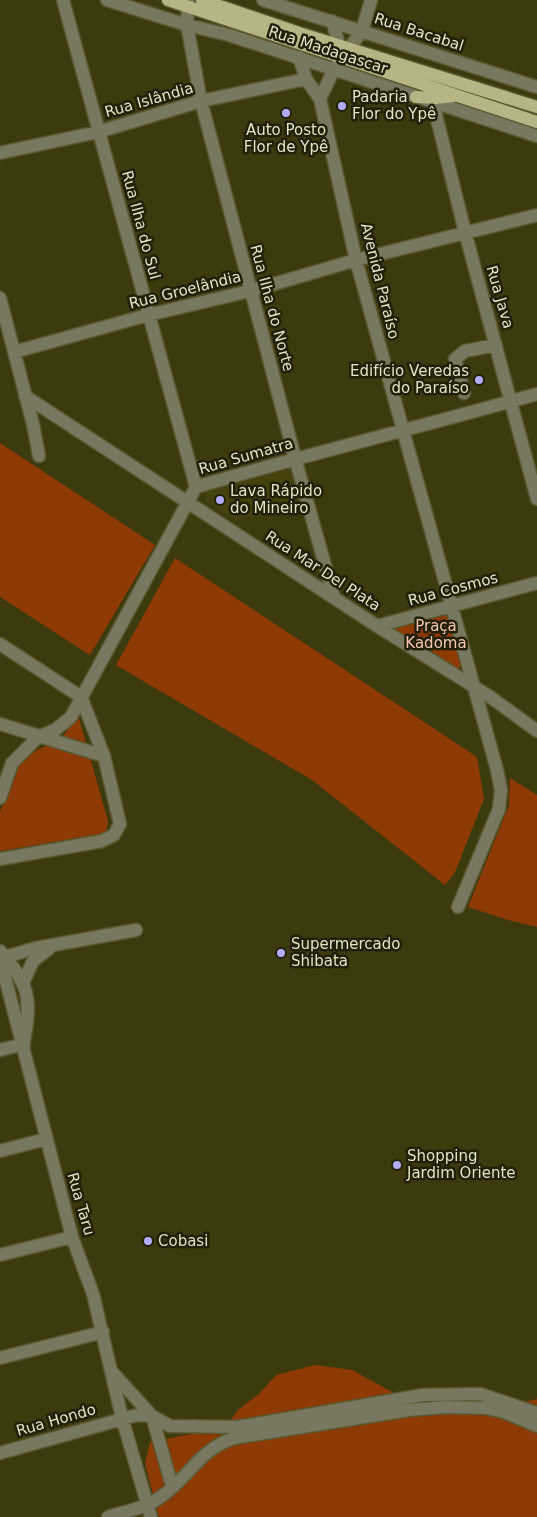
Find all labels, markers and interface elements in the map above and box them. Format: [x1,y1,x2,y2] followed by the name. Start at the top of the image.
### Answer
[372,9,466,55] street label: Rua Bacabal
[266,22,391,78] street label: Rua Madagascar
[103,79,195,121] street label: Rua Islândia
[352,88,436,123] place label: Padaria Flor do Ypê
[336,100,348,112] marker: Padaria Flor do Ypê
[280,107,292,119] marker: Auto Posto Flor de Ypê
[244,121,328,156] place label: Auto Posto Flor de Ypê
[118,169,164,281] street label: Rua Ilha do Sul
[357,221,403,341] street label: Avenida Paraíso
[246,243,298,373] street label: Rua Ilha do Norte
[482,263,518,331] street label: Rua Java
[127,267,243,313] street label: Rua Groelândia
[350,362,469,397] place label: Edifício Veredas do Paraíso
[473,374,485,386] marker: Edifício Veredas do Paraíso
[197,434,295,478] street label: Rua Sumatra
[230,482,322,517] place label: Lava Rápido do Mineiro
[214,494,226,506] marker: Lava Rápido do Mineiro
[262,527,384,615] street label: Rua Mar Del Plata
[406,568,500,610] street label: Rua Cosmos
[405,617,467,652] park label: Praça Kadoma
[291,935,401,970] place label: Supermercado Shibata
[275,947,287,959] marker: Supermercado Shibata
[406,1147,516,1182] place label: Shopping Jardim Oriente
[391,1159,403,1171] marker: Shopping Jardim Oriente
[63,1170,99,1238] street label: Rua Taru
[158,1232,208,1250] place label: Cobasi
[142,1235,154,1247] marker: Cobasi
[14,1400,98,1440] street label: Rua Hondo

